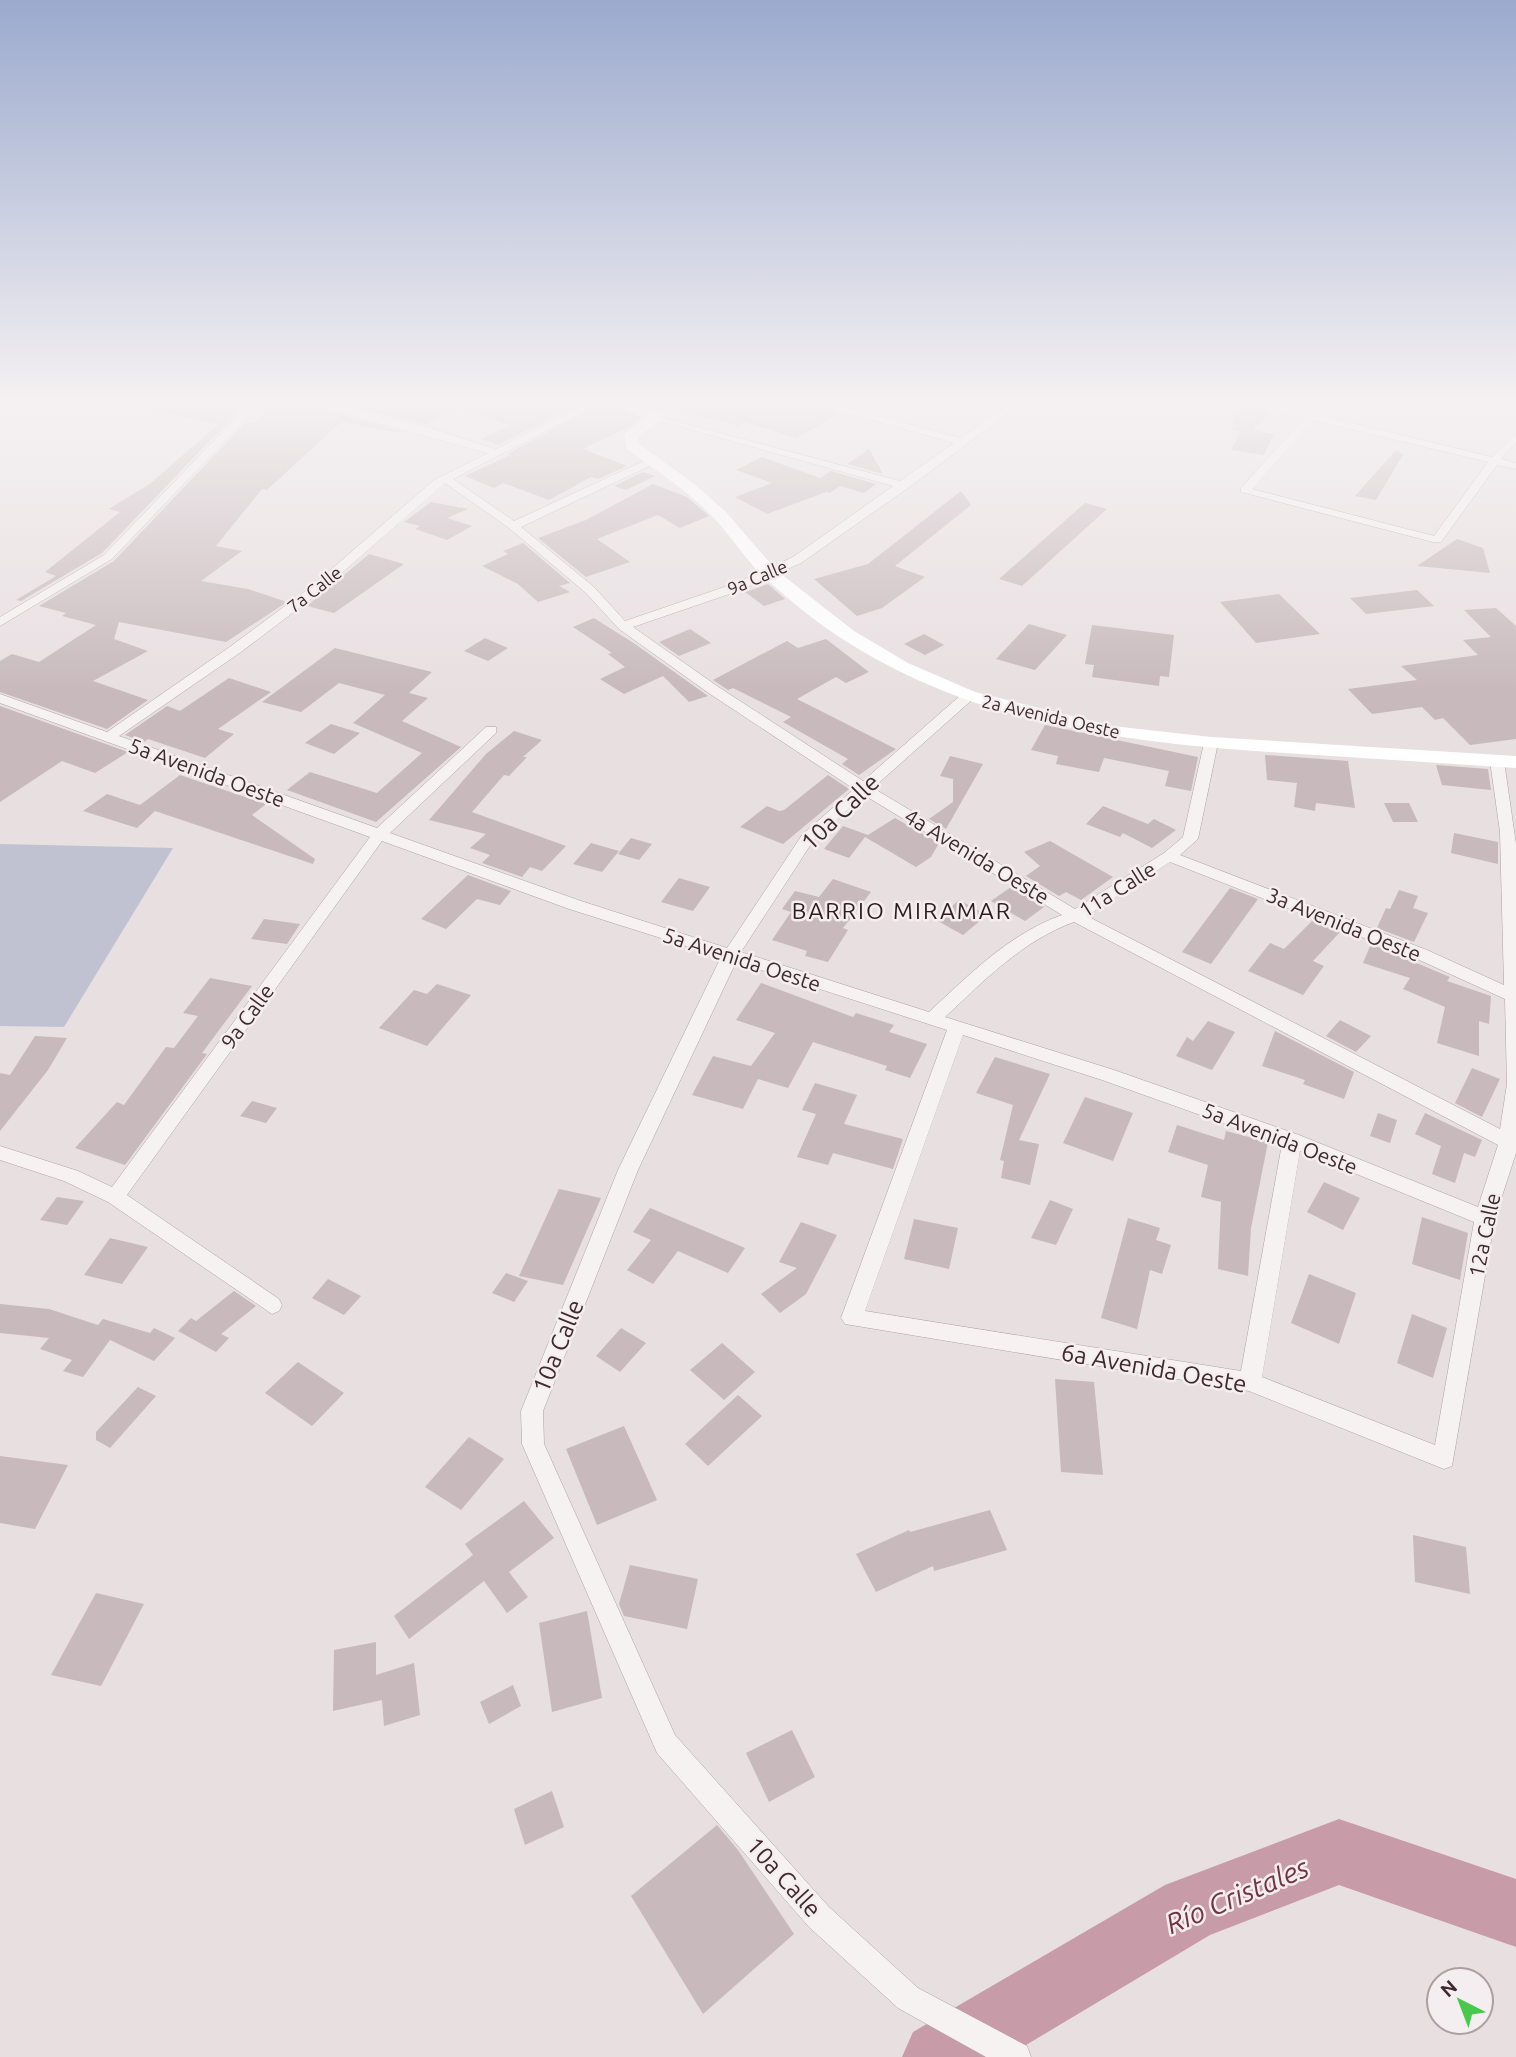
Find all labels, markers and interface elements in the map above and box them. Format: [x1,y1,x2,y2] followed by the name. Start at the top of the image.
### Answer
[724,555,790,599] street label: 9a Calle
[283,562,345,616] street label: 7a Calle
[980,690,1122,742] street label: 2a Avenida Oeste
[126,733,288,811] street label: 5a Avenida Oeste
[795,768,885,856] street label: 10a Calle
[900,803,1054,909] street label: 4a Avenida Oeste
[1074,856,1160,922] street label: 11a Calle
[1263,882,1425,966] street label: 3a Avenida Oeste
[792,898,1012,923] district label: BARRIO MIRAMAR
[660,922,824,996] street label: 5a Avenida Oeste
[216,979,278,1053] street label: 9a Calle
[1199,1097,1361,1179] street label: 5a Avenida Oeste
[1463,1191,1505,1279] street label: 12a Calle
[527,1296,589,1396] street label: 10a Calle
[1059,1338,1249,1398] street label: 6a Avenida Oeste
[741,1832,827,1922] street label: 10a Calle
[1161,1851,1313,1939] water label: Río Cristales
[1425,1966,1495,2036] north arrow
[1436,1975,1461,2001] text: N

